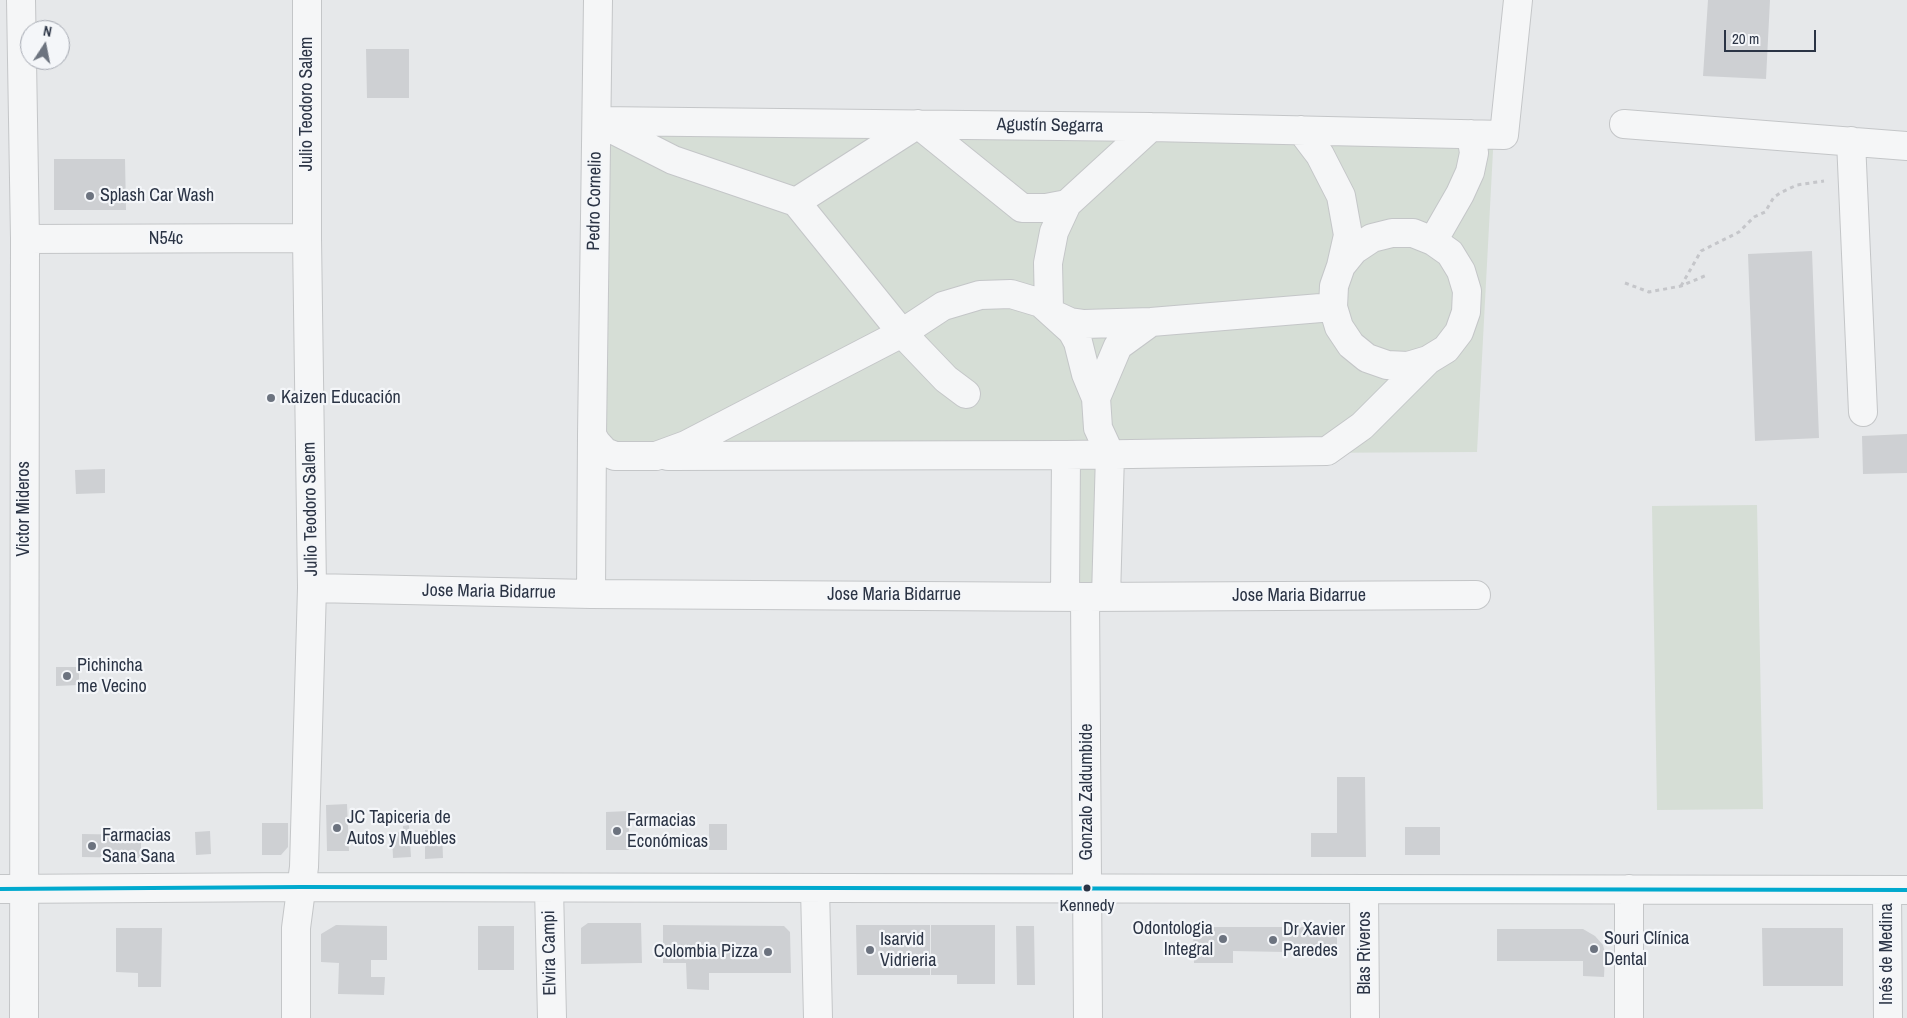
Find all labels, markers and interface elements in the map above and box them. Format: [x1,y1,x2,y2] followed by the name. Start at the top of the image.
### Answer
[20,20,70,70] north arrow
[1727,20,1820,52] scale bar
[42,22,53,41] text: N
[1732,28,1759,49] text: 20 m
[296,37,318,171] street label: Julio Teodoro Salem
[996,114,1104,138] street label: Agustín Segarra
[583,151,607,251] street label: Pedro Cornelio
[100,185,214,207] place label: Splash Car Wash
[84,190,96,202] marker: Splash Car Wash
[149,228,183,250] street label: N54c
[281,387,401,409] place label: Kaizen Educación
[265,392,277,404] marker: Kaizen Educación
[299,442,323,576] street label: Julio Teodoro Salem
[13,461,35,557] street label: Victor Mideros
[422,580,556,604] street label: Jose Maria Bidarrue
[827,584,961,606] street label: Jose Maria Bidarrue
[1232,585,1366,607] street label: Jose Maria Bidarrue
[77,655,147,698] place label: Pichincha me Vecino
[61,670,73,682] marker: Pichincha me Vecino
[1076,723,1098,861] street label: Gonzalo Zaldumbide
[347,807,456,850] place label: JC Tapiceria de Autos y Muebles
[627,810,708,852] place label: Farmacias Económicas
[331,822,343,834] marker: JC Tapiceria de Autos y Muebles
[102,825,175,868] place label: Farmacias Sana Sana
[611,825,623,837] marker: Farmacias Económicas
[86,840,98,852] marker: Farmacias Sana Sana
[1082,883,1092,893] marker: Kennedy
[1059,896,1115,916] place label: Kennedy
[1876,903,1898,1005] street label: Inés de Medina
[538,910,562,996] street label: Elvira Campi
[1354,911,1376,995] street label: Blas Riveros
[1133,918,1213,961] place label: Odontologia Integral
[1283,919,1345,962] place label: Dr Xavier Paredes
[1604,928,1689,971] place label: Souri Clínica Dental
[880,929,936,972] place label: Isarvid Vidrieria
[1217,933,1229,945] marker: Odontologia Integral
[1267,934,1279,946] marker: Dr Xavier Paredes
[654,941,758,963] place label: Colombia Pizza
[1588,943,1600,955] marker: Souri Clínica Dental
[864,944,876,956] marker: Isarvid Vidrieria
[762,946,774,958] marker: Colombia Pizza

